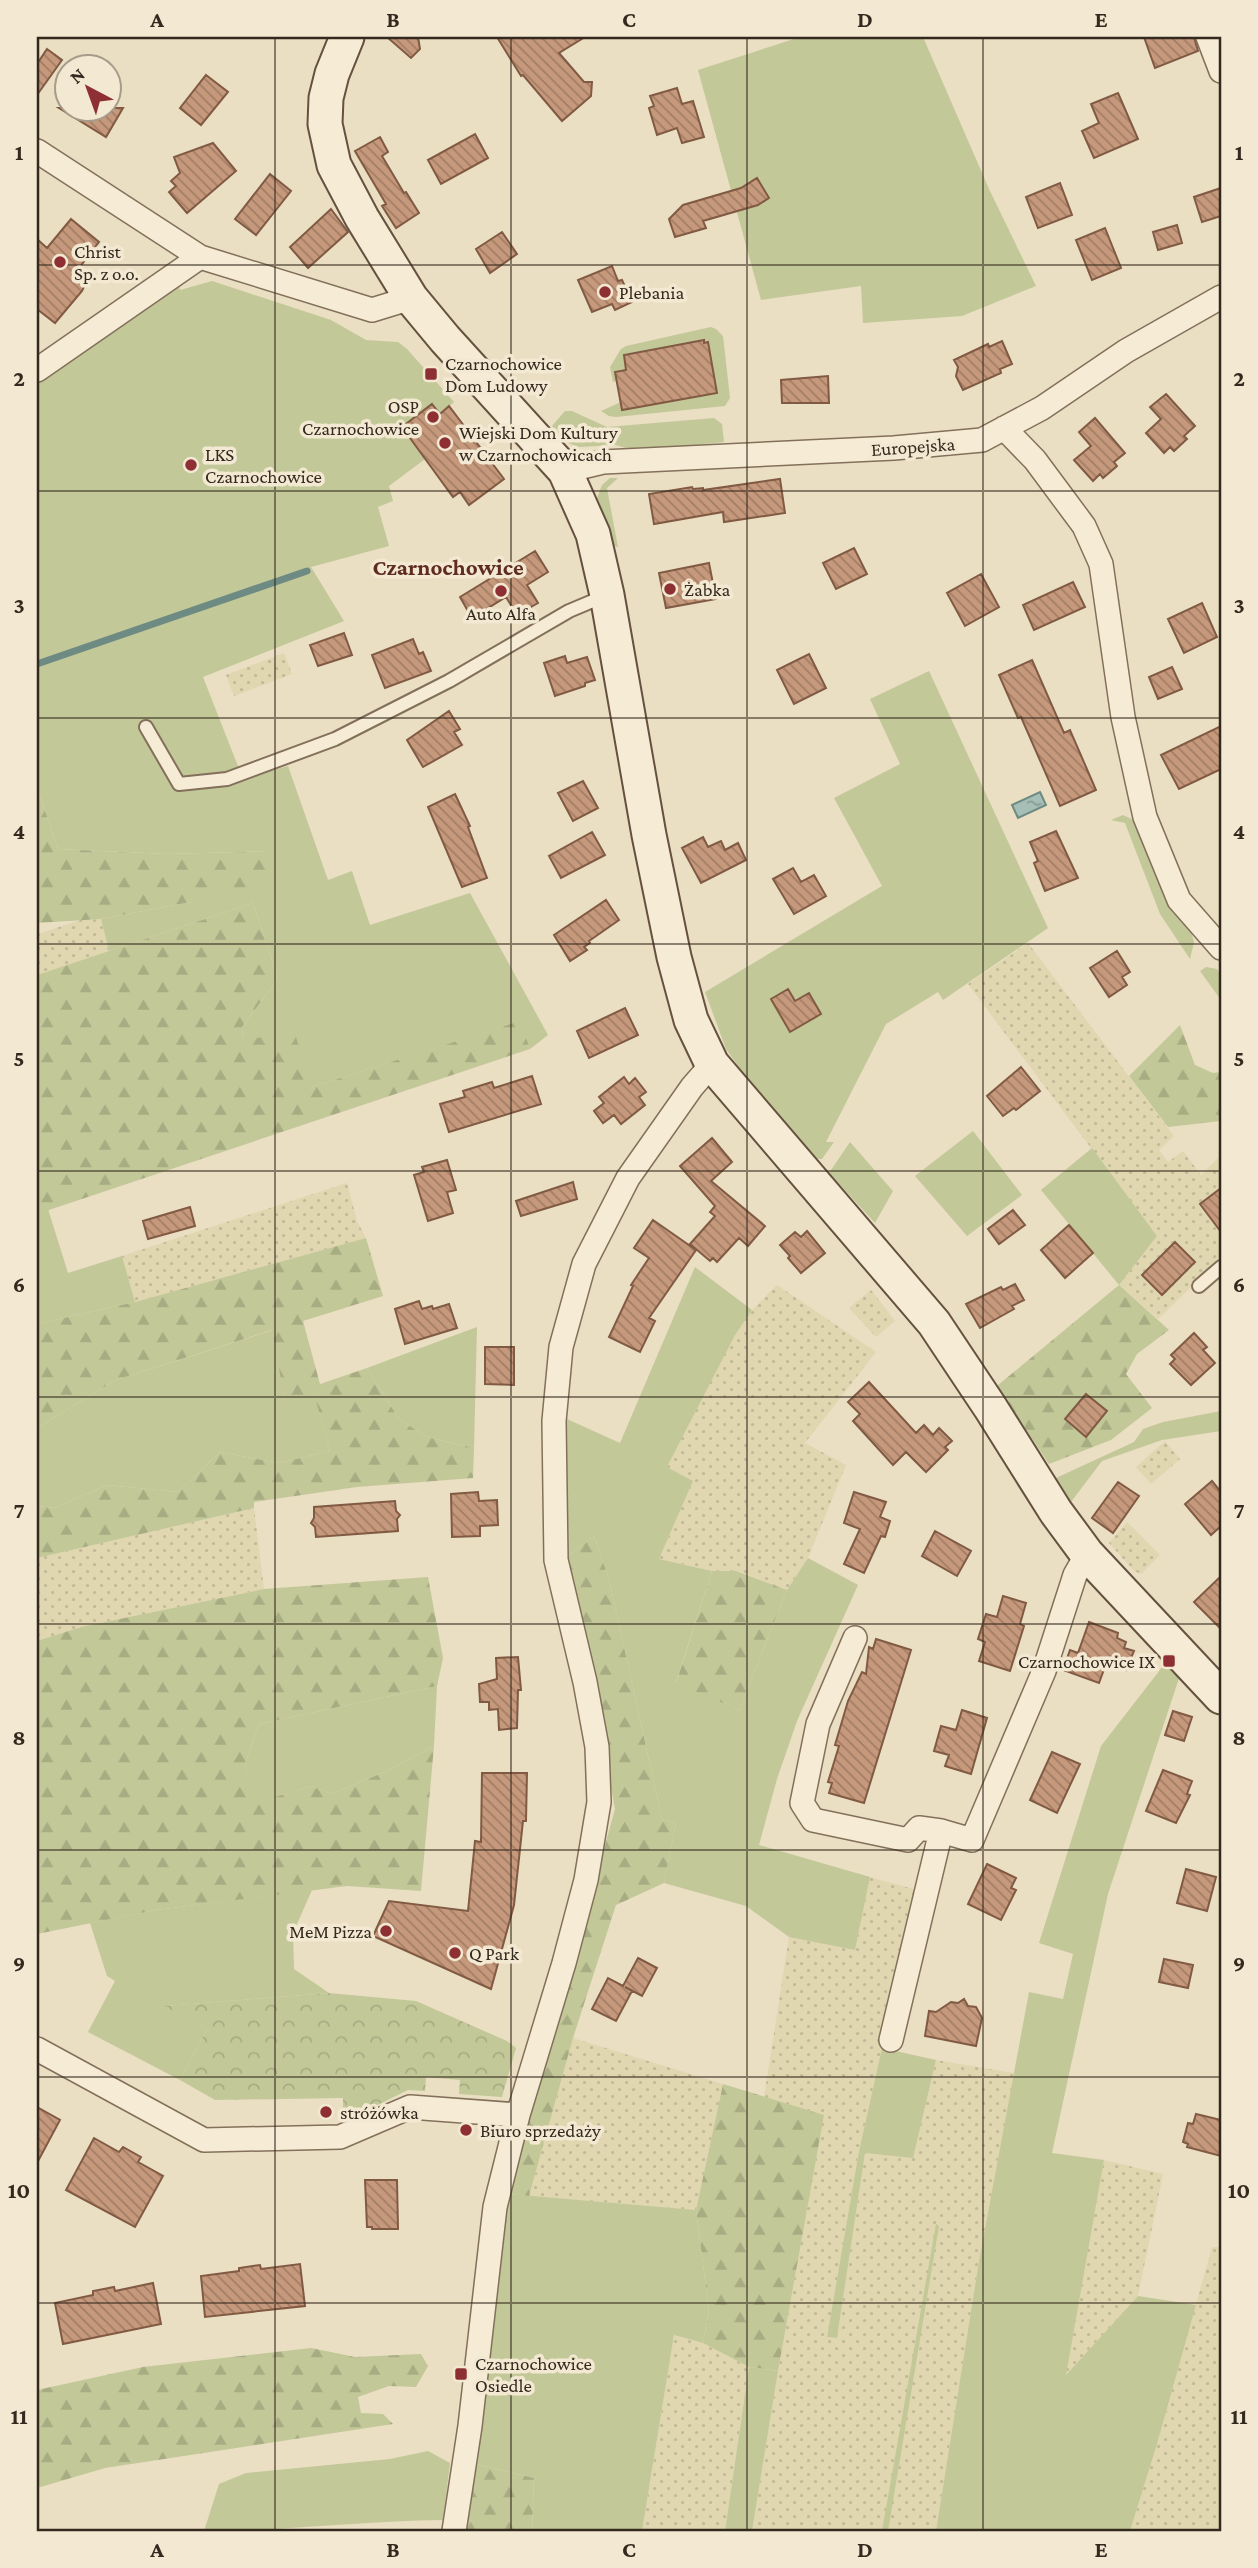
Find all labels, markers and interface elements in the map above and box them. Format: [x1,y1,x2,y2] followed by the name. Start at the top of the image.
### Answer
[149,6,164,32] text: A
[386,6,400,32] text: B
[622,6,636,32] text: C
[857,6,873,32] text: D
[1094,6,1108,32] text: E
[52,52,122,122] north arrow
[65,63,89,88] text: N
[15,139,24,165] text: 1
[1235,139,1244,165] text: 1
[74,241,139,284] place label: Christ Sp. z o.o.
[52,254,68,270] marker: Christ Sp. z o.o.
[619,282,685,303] place label: Plebania
[597,284,613,300] marker: Plebania
[445,353,562,396] place label: Czarnochowice Dom Ludowy
[13,365,25,391] text: 2
[1233,365,1245,391] text: 2
[423,366,439,382] marker: Czarnochowice Dom Ludowy
[302,396,419,439] place label: OSP Czarnochowice
[425,409,441,425] marker: OSP Czarnochowice
[459,422,618,465] place label: Wiejski Dom Kultury w Czarnochowicach
[870,433,956,461] street label: Europejska
[437,435,453,451] marker: Wiejski Dom Kultury w Czarnochowicach
[205,444,322,487] place label: LKS Czarnochowice
[183,457,199,473] marker: LKS Czarnochowice
[372,554,524,580] district label: Czarnochowice
[684,579,730,600] place label: Żabka
[662,581,678,597] marker: Żabka
[493,583,509,599] marker: Auto Alfa
[13,592,25,618] text: 3
[1233,592,1245,618] text: 3
[466,603,536,624] place label: Auto Alfa
[13,818,25,844] text: 4
[1233,818,1245,844] text: 4
[13,1045,25,1071] text: 5
[1233,1045,1245,1071] text: 5
[13,1271,25,1297] text: 6
[1233,1271,1245,1297] text: 6
[13,1497,25,1523] text: 7
[1233,1497,1245,1523] text: 7
[1018,1651,1155,1672] place label: Czarnochowice IX
[1161,1653,1177,1669] marker: Czarnochowice IX
[12,1724,26,1750] text: 8
[1232,1724,1246,1750] text: 8
[289,1921,372,1942] place label: MeM Pizza
[378,1923,394,1939] marker: MeM Pizza
[469,1943,520,1964] place label: Q Park
[447,1945,463,1961] marker: Q Park
[13,1950,25,1976] text: 9
[1233,1950,1245,1976] text: 9
[340,2102,419,2123] place label: stróżówka
[318,2104,334,2120] marker: stróżówka
[480,2120,601,2141] place label: Biuro sprzedaży
[458,2122,474,2138] marker: Biuro sprzedaży
[8,2177,30,2203] text: 10
[1228,2177,1250,2203] text: 10
[475,2353,592,2396] place label: Czarnochowice Osiedle
[453,2366,469,2382] marker: Czarnochowice Osiedle
[10,2403,28,2429] text: 11
[1230,2403,1248,2429] text: 11
[149,2536,164,2562] text: A
[386,2536,400,2562] text: B
[622,2536,636,2562] text: C
[857,2536,873,2562] text: D
[1094,2536,1108,2562] text: E

